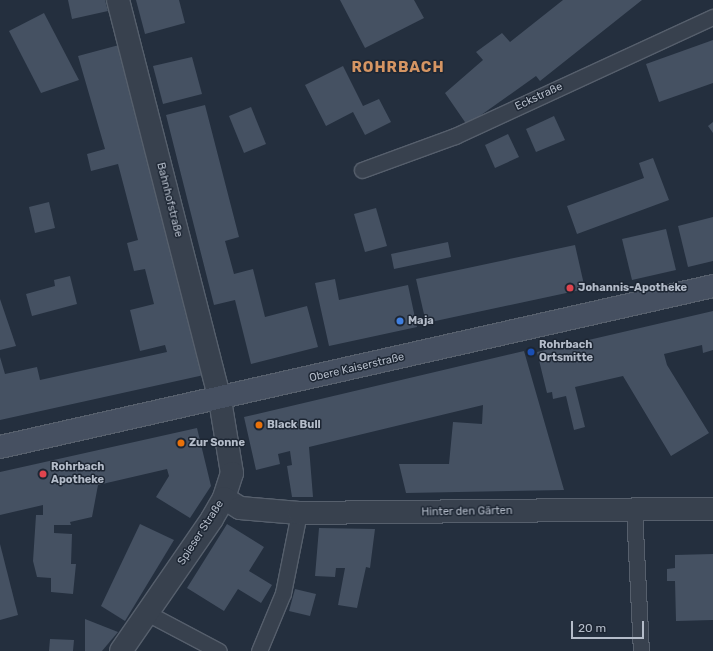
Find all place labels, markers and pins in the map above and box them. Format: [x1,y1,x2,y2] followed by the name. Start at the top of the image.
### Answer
[578,281,687,295] place label: Johannis-Apotheke
[565,283,575,293] marker: Johannis-Apotheke
[408,314,434,328] place label: Maja
[395,316,405,326] marker: Maja
[539,339,593,365] place label: Rohrbach Ortsmitte
[526,347,536,357] marker: Rohrbach Ortsmitte
[267,418,321,432] place label: Black Bull
[254,420,264,430] marker: Black Bull
[189,436,245,450] place label: Zur Sonne
[176,438,186,448] marker: Zur Sonne
[51,461,104,487] place label: Rohrbach Apotheke
[38,469,48,479] marker: Rohrbach Apotheke

